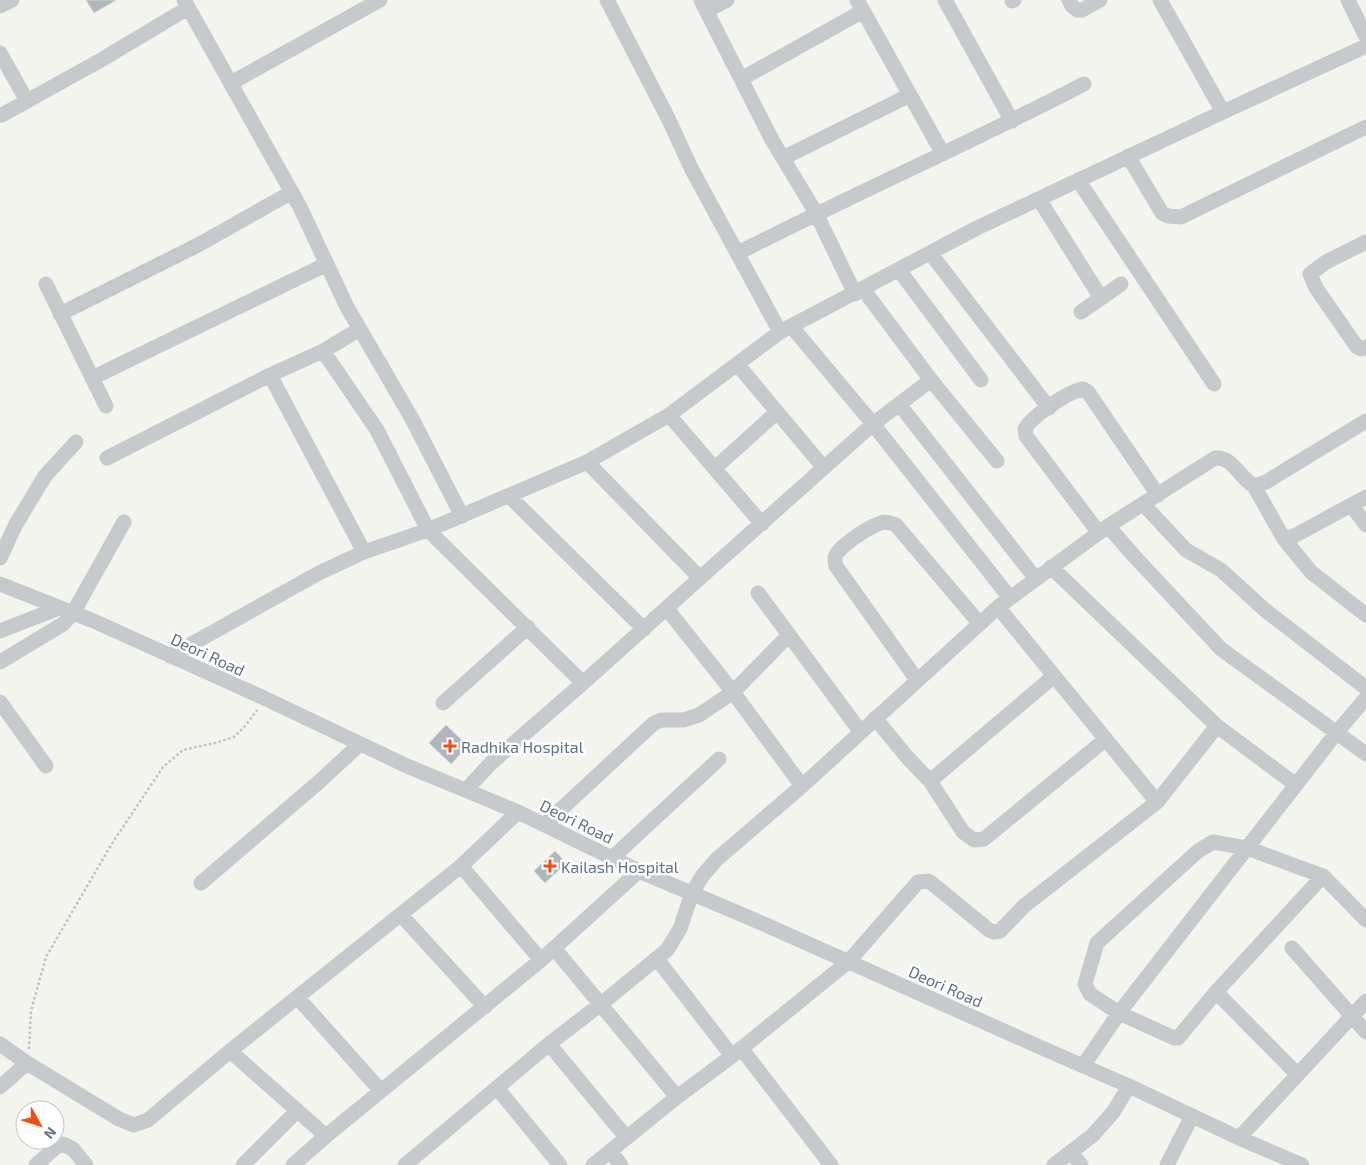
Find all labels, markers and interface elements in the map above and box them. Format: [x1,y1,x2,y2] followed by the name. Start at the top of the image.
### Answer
[168,629,248,679] street label: Deori Road
[461,737,584,756] place label: Radhika Hospital
[443,739,457,753] marker: Radhika Hospital
[537,795,617,847] street label: Deori Road
[561,857,679,876] place label: Kailash Hospital
[543,859,557,873] marker: Kailash Hospital
[906,961,986,1011] street label: Deori Road
[15,1100,65,1150] north arrow
[41,1124,60,1143] text: N

